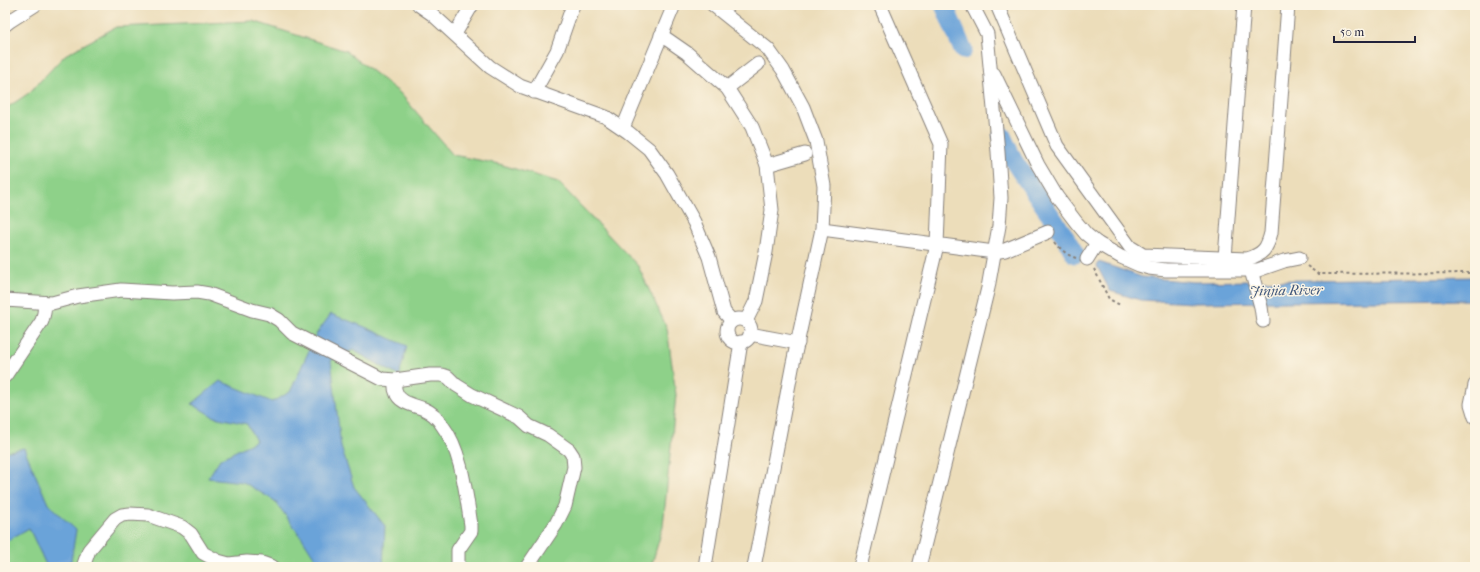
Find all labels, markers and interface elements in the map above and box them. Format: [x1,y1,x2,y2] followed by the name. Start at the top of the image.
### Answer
[1334,18,1415,44] scale bar
[1340,25,1364,39] text: 50 m
[1250,281,1324,300] water label: Jinjia River

